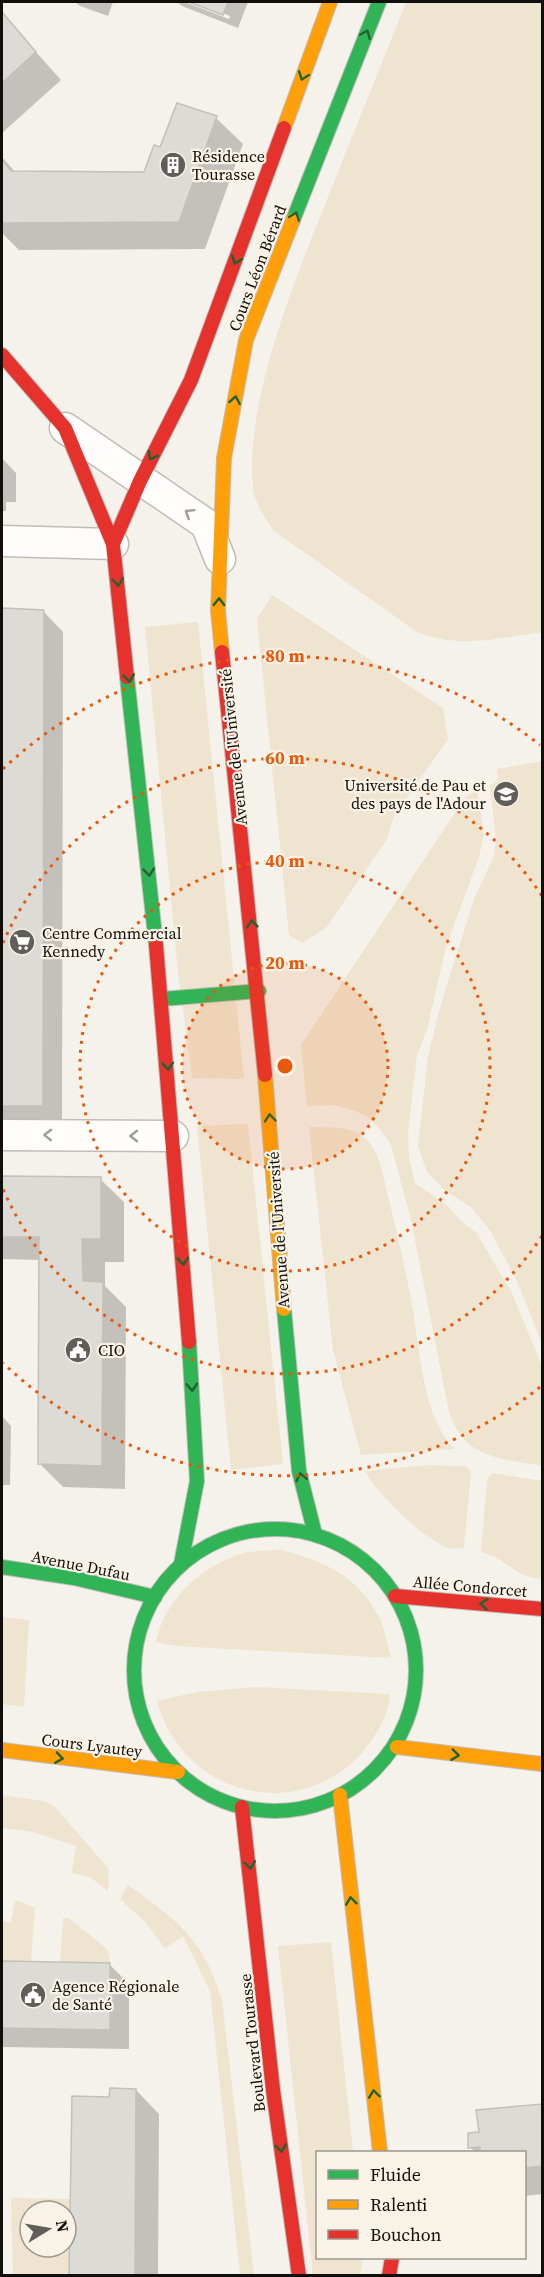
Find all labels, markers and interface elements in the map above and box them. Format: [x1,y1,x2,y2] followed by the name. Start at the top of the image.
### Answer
[359,29,371,40] one-way arrow
[297,70,310,81] one-way arrow
[192,145,265,185] place label: Résidence Tourasse
[158,150,188,180] building icon: Résidence Tourasse
[223,202,291,334] street label: Cours Léon Bérard
[287,211,300,221] one-way arrow
[231,253,243,264] one-way arrow
[228,396,241,406] one-way arrow
[148,450,159,461] one-way arrow
[185,508,195,520] one-way arrow
[112,577,124,587] one-way arrow
[212,598,225,607] one-way arrow
[265,643,305,668] text: 80 m
[214,668,252,826] street label: Avenue de l'Université
[122,674,135,683] one-way arrow
[265,745,305,770] text: 60 m
[344,774,487,814] place label: Université de Pau et des pays de l'Adour
[491,779,521,809] school or university icon: Université de Pau et des pays de l'Adour
[265,848,305,873] text: 40 m
[142,868,155,877] one-way arrow
[246,919,259,929] one-way arrow
[42,922,182,962] place label: Centre Commercial Kennedy
[7,927,37,957] supermarket icon: Centre Commercial Kennedy
[265,950,305,975] text: 20 m
[275,1056,295,1076] centre of rings
[161,1062,174,1071] one-way arrow
[264,1114,277,1123] one-way arrow
[43,1129,52,1142] one-way arrow
[129,1130,138,1142] one-way arrow
[262,1151,294,1309] street label: Avenue de l'Université
[176,1256,189,1265] one-way arrow
[63,1335,93,1365] public building icon: CIO
[98,1339,125,1361] place label: CIO
[185,1383,198,1392] one-way arrow
[295,1473,308,1483] one-way arrow
[30,1545,132,1585] street label: Avenue Dufau
[412,1570,529,1602] street label: Allée Condorcet
[480,1598,489,1611] one-way arrow
[40,1728,144,1762] street label: Cours Lyautey
[450,1749,459,1761] one-way arrow
[55,1751,64,1763] one-way arrow
[243,1860,256,1869] one-way arrow
[345,1896,358,1905] one-way arrow
[234,1973,270,2113] street label: Boulevard Tourasse
[52,1975,179,2015] place label: Agence Régionale de Santé
[18,1980,48,2010] public building icon: Agence Régionale de Santé
[368,2090,380,2099] one-way arrow
[275,2143,287,2153] one-way arrow
[316,2151,526,2259] legend
[370,2162,421,2187] text: Fluide
[370,2192,427,2217] text: Ralenti
[18,2199,78,2259] north arrow
[51,2218,75,2234] text: N
[370,2222,442,2247] text: Bouchon

